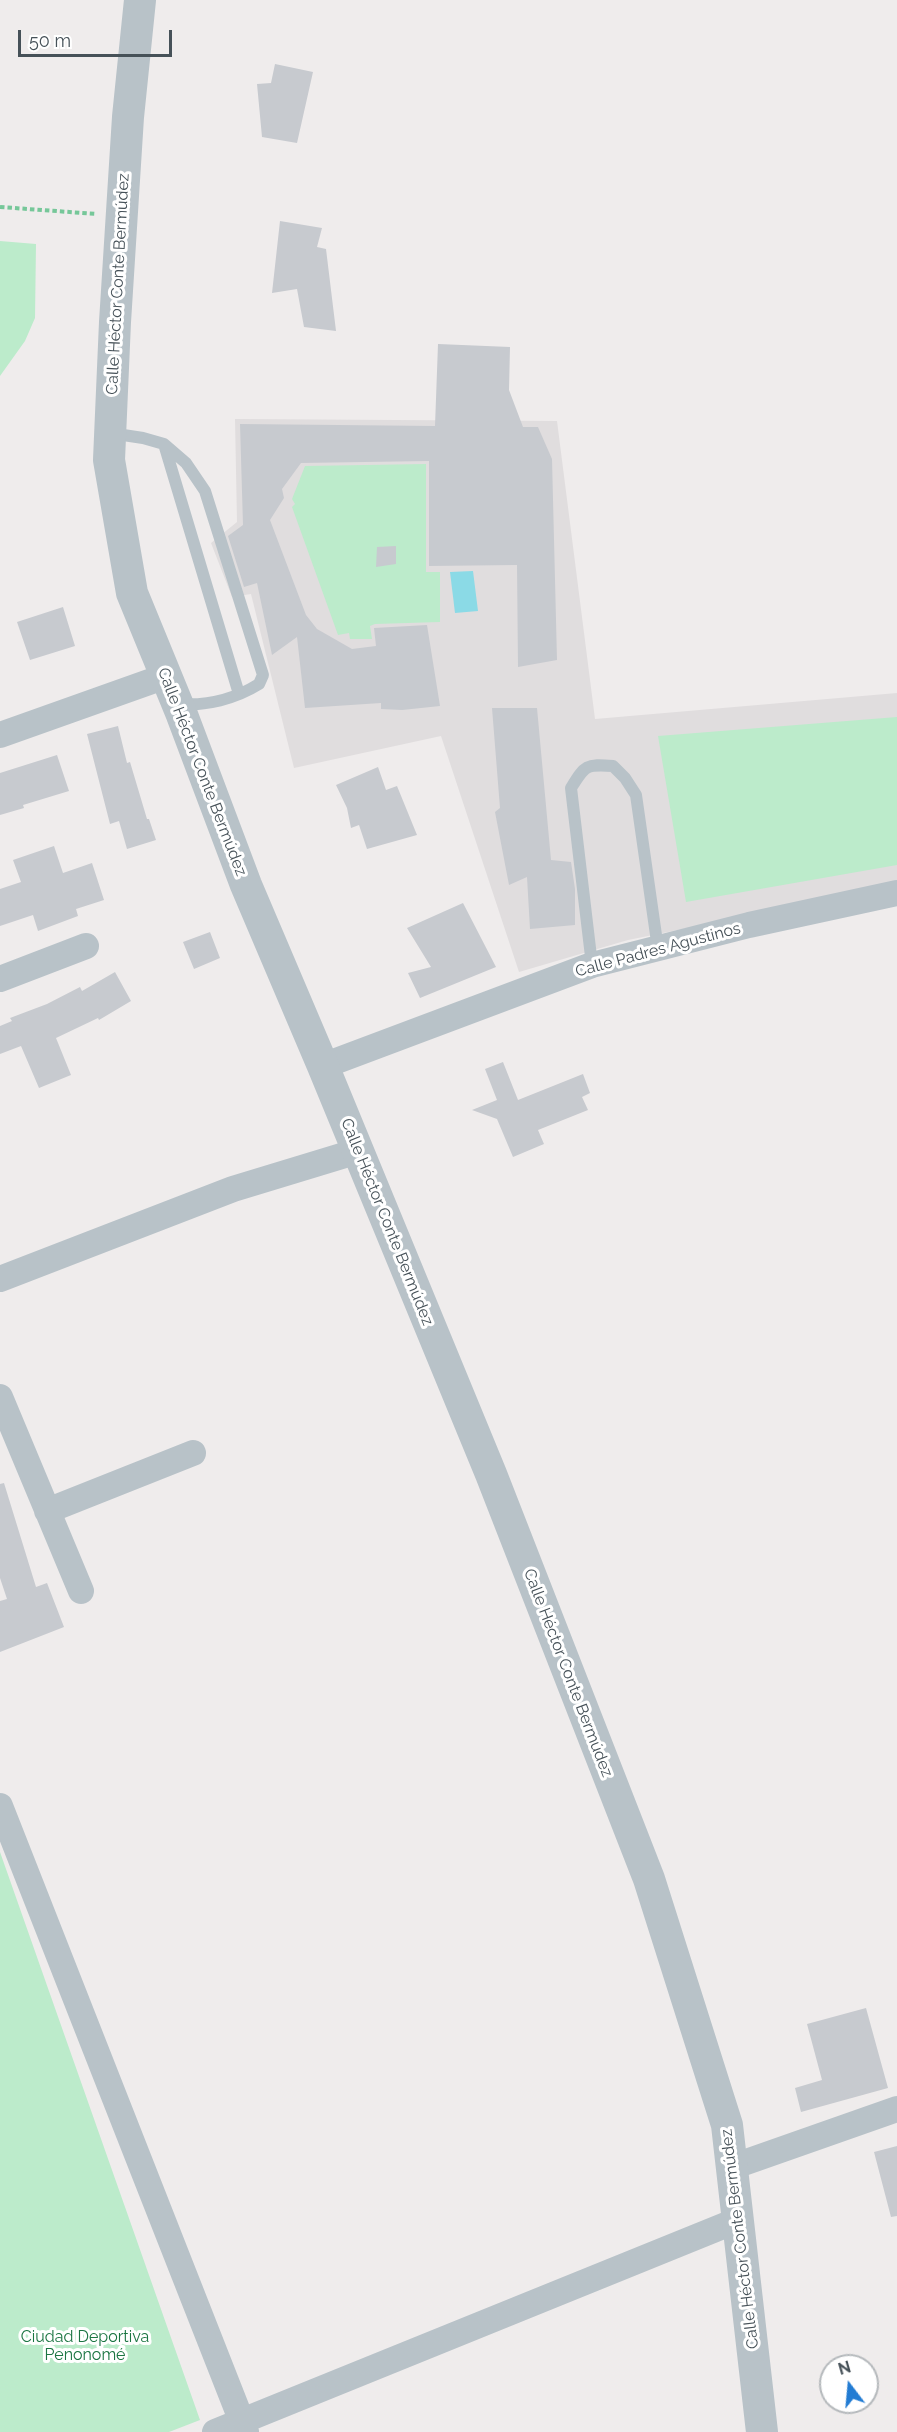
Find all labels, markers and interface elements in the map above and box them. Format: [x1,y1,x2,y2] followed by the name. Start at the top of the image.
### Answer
[21,18,176,56] scale bar
[29,30,71,51] text: 50 m
[103,173,133,395] street label: Calle Héctor Conte Bermúdez
[153,665,251,879] street label: Calle Héctor Conte Bermúdez
[573,919,743,981] street label: Calle Padres Agustinos
[337,1116,437,1328] street label: Calle Héctor Conte Bermúdez
[519,1566,617,1780] street label: Calle Héctor Conte Bermúdez
[717,2128,763,2350] street label: Calle Héctor Conte Bermúdez
[21,2327,149,2365] park label: Ciudad Deportiva Penonomé
[819,2354,879,2414] north arrow
[836,2357,853,2379] text: N

